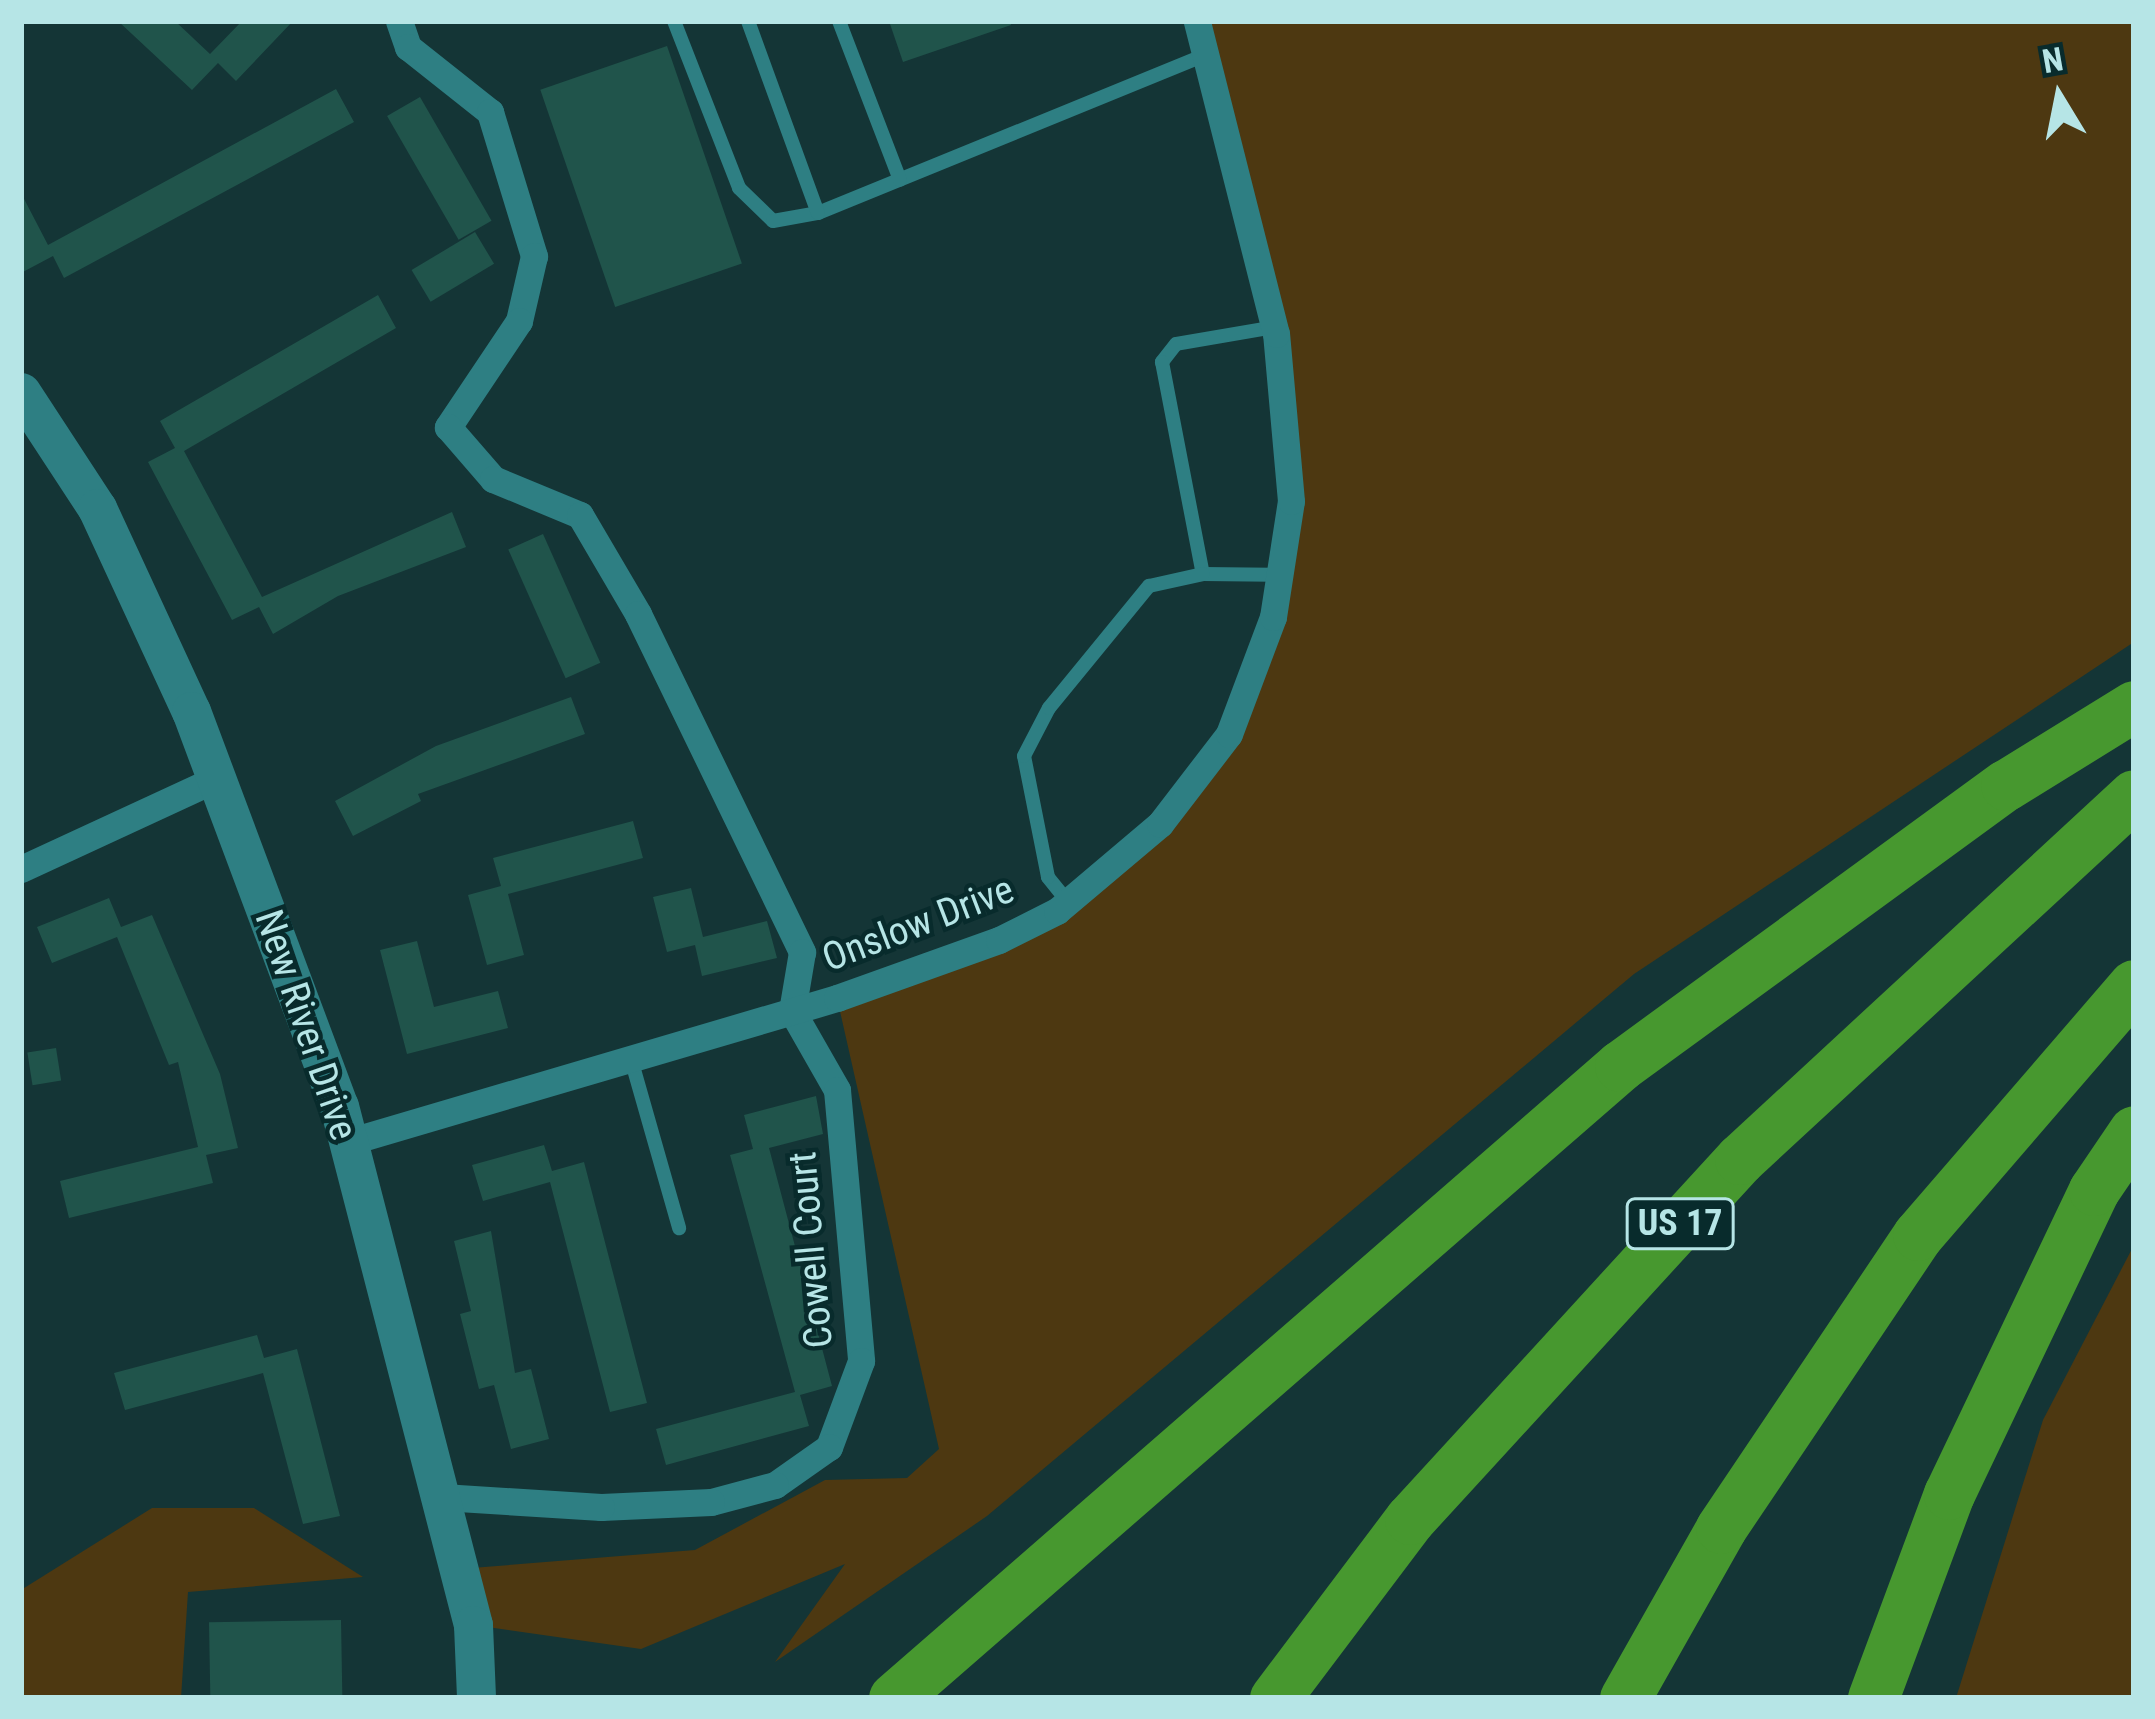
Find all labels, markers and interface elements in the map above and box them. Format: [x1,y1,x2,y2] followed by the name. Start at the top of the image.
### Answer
[1999,36,2119,156] north arrow
[2039,39,2066,81] text: N
[816,866,1020,982] street label: Onslow Drive
[245,904,367,1146] street label: New River Drive
[779,1150,843,1350] street label: Cowell Court
[1623,1194,1737,1254] road number: US 17

